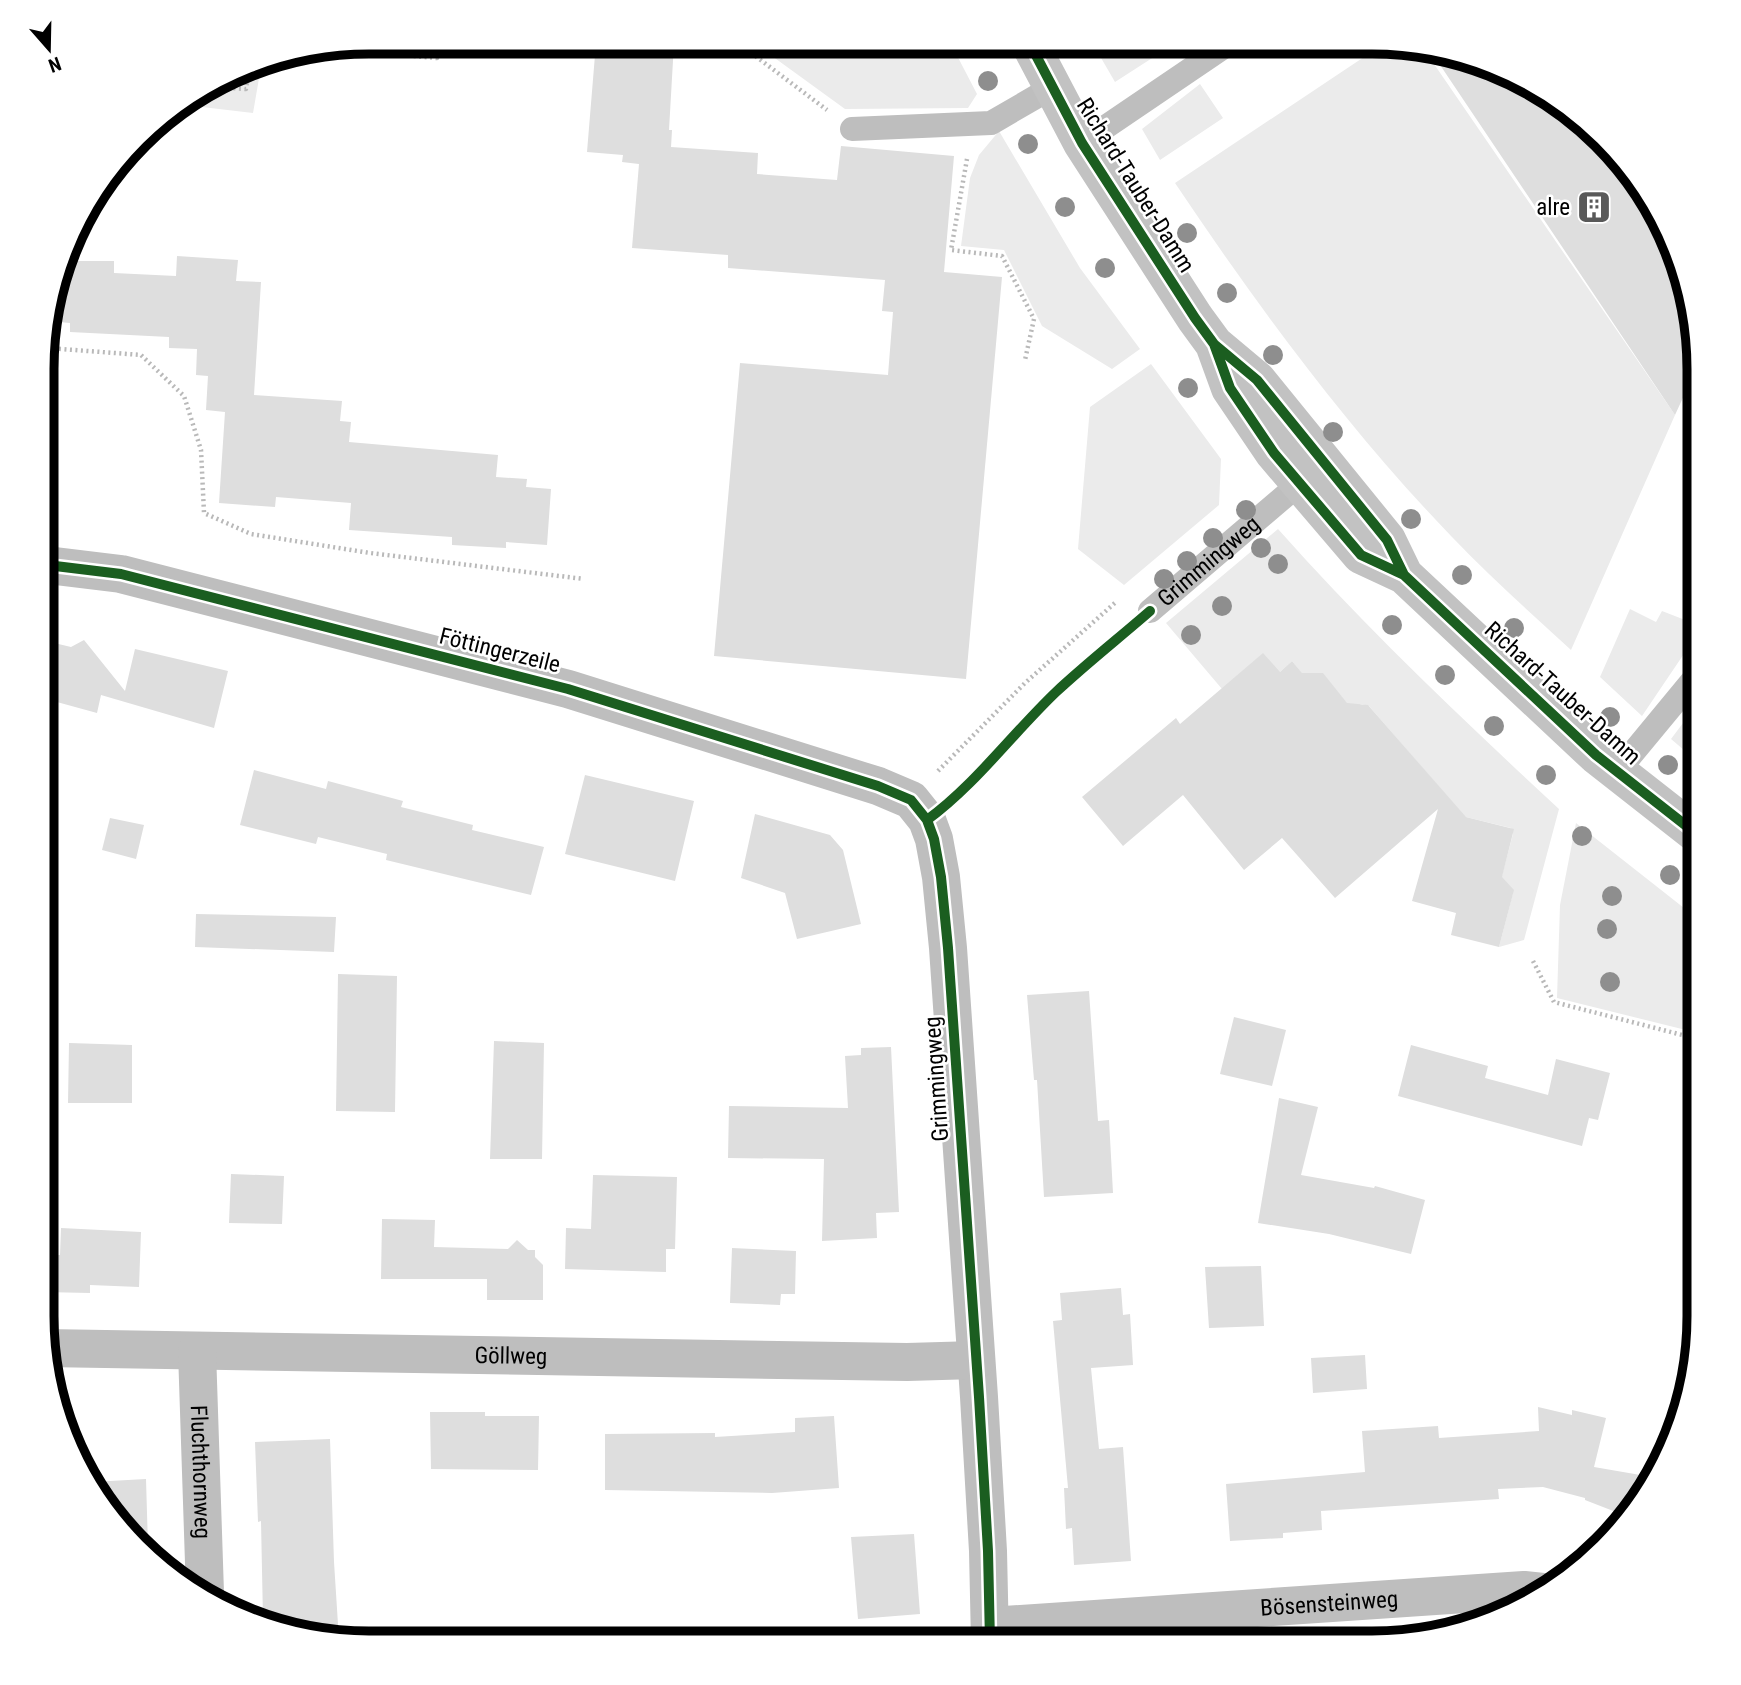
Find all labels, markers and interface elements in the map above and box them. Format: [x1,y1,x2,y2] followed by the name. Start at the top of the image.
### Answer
[14,14,84,84] north arrow
[45,52,64,77] text: N
[1071,93,1200,277] street label: Richard-Tauber-Damm
[1575,188,1613,226] building icon: alre
[1536,194,1570,221] place label: alre
[1152,510,1265,612] street label: Grimmingweg
[1479,616,1646,771] street label: Richard-Tauber-Damm
[437,622,563,679] street label: Föttingerzeile
[919,1016,954,1142] street label: Grimmingweg
[474,1342,548,1370] street label: Göllweg
[185,1405,216,1539] street label: Fluchthornweg
[1259,1586,1399,1622] street label: Bösensteinweg

